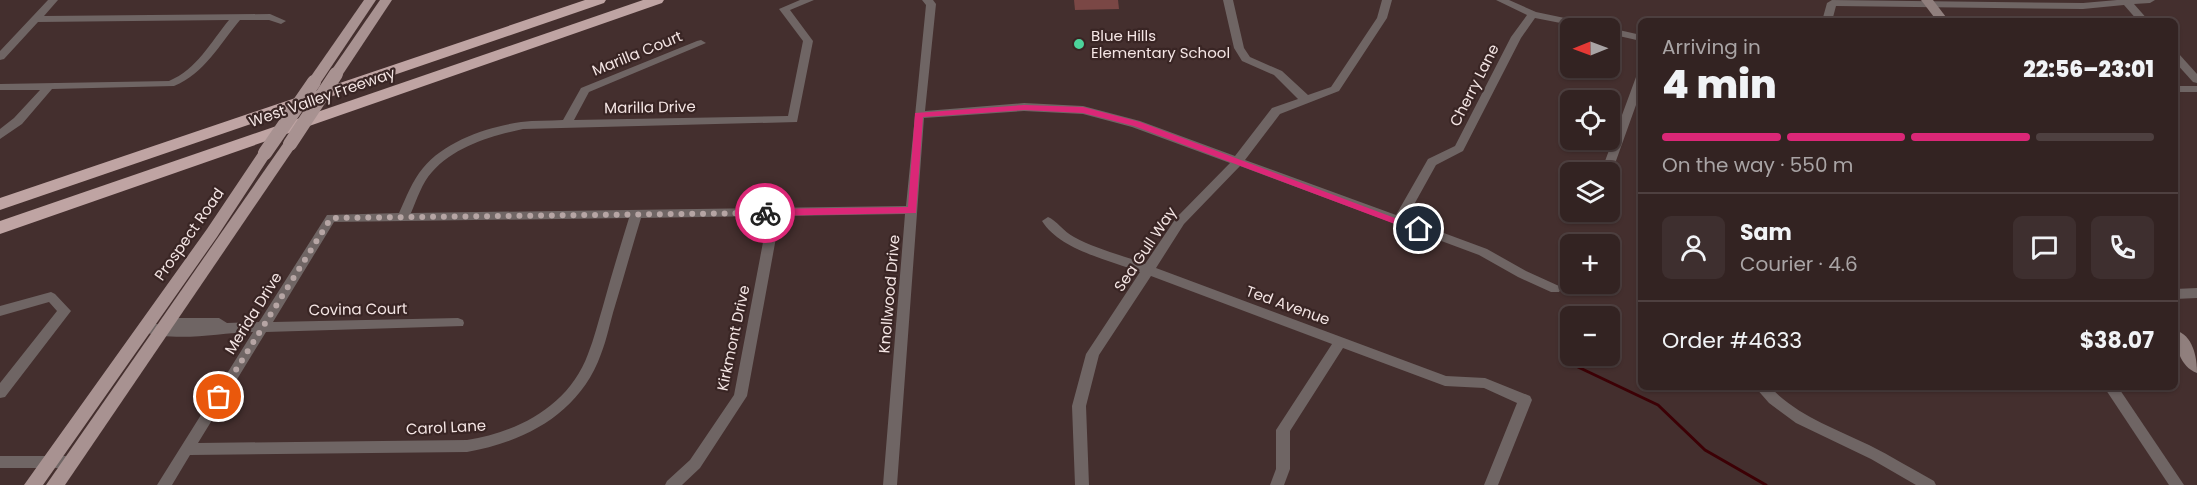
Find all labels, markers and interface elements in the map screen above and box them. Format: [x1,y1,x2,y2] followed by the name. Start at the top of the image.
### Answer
[1560,18,1620,78] north arrow
[1560,18,1620,366] map controls
[589,25,685,81] street label: Marilla Court
[1091,25,1230,63] place label: Blue Hills Elementary School
[1662,33,1761,61] text: Arriving in
[1072,37,1086,51] marker: Blue Hills Elementary School
[1444,40,1504,130] street label: Cherry Lane
[2023,54,2154,85] text: 22:56–23:01
[1662,57,1777,112] text: 4 min
[246,62,398,132] street label: West Valley Freeway
[1560,90,1620,150] button: locate
[604,96,696,118] street label: Marilla Drive
[1662,151,1853,179] text: On the way · 550 m
[1560,162,1620,222] button: layers
[149,183,229,285] street label: Prospect Road
[735,183,795,243] courier
[749,197,782,230] icon: bike
[1109,202,1181,296] street label: Sea Gull Way
[1393,203,1444,254] pin
[1402,212,1435,245] icon: home
[1662,216,1725,279] button: person
[2013,216,2076,279] button: chat
[2091,216,2154,279] button: phone
[1740,217,1792,248] text: Sam
[873,234,905,354] street label: Knollwood Drive
[1560,234,1620,294] button: +
[1740,250,1858,278] text: Courier · 4.6
[219,268,287,358] street label: Merida Drive
[1243,280,1333,330] street label: Ted Avenue
[712,283,754,393] street label: Kirkmont Drive
[308,298,408,320] street label: Covina Court
[1560,306,1620,366] button: −
[1662,325,1802,356] text: Order #4633
[2080,325,2154,356] text: $38.07
[193,371,244,422] pin
[202,380,235,413] icon: bag
[405,414,487,440] street label: Carol Lane

